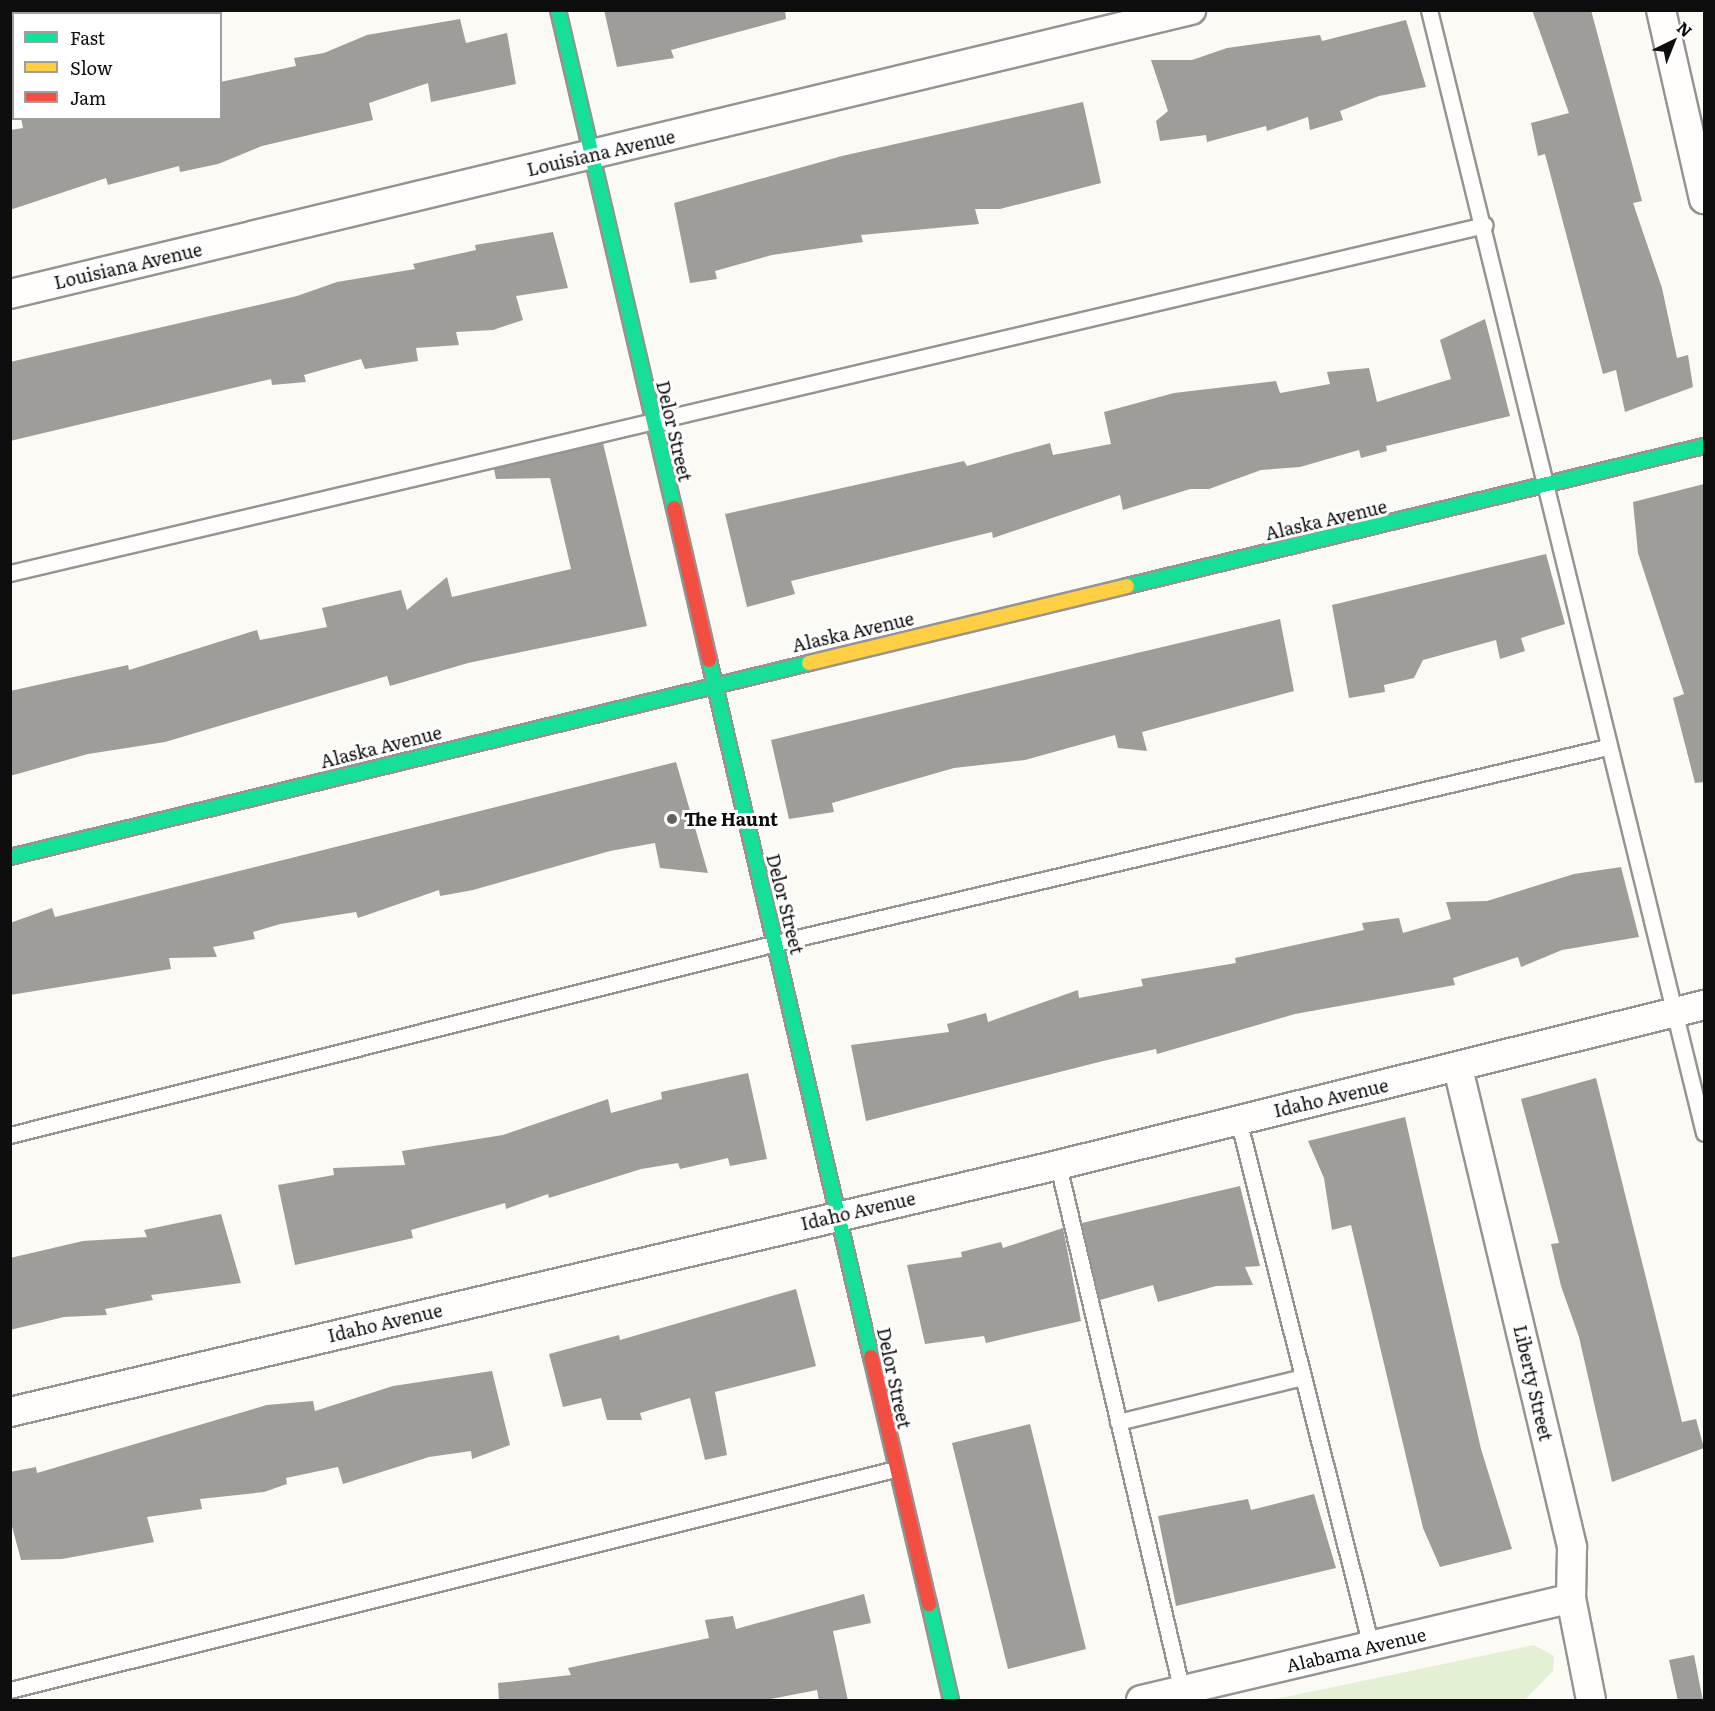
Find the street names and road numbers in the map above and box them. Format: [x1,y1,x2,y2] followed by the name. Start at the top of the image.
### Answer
[525,125,677,181] street label: Louisiana Avenue
[52,238,204,294] street label: Louisiana Avenue
[652,379,696,483] street label: Delor Street
[1263,495,1389,545] street label: Alaska Avenue
[790,607,916,657] street label: Alaska Avenue
[318,721,444,773] street label: Alaska Avenue
[762,852,808,956] street label: Delor Street
[1272,1074,1390,1122] street label: Idaho Avenue
[799,1187,917,1235] street label: Idaho Avenue
[326,1299,444,1347] street label: Idaho Avenue
[1509,1323,1557,1443] street label: Liberty Street
[873,1326,915,1430] street label: Delor Street
[1284,1623,1428,1677] street label: Alabama Avenue

